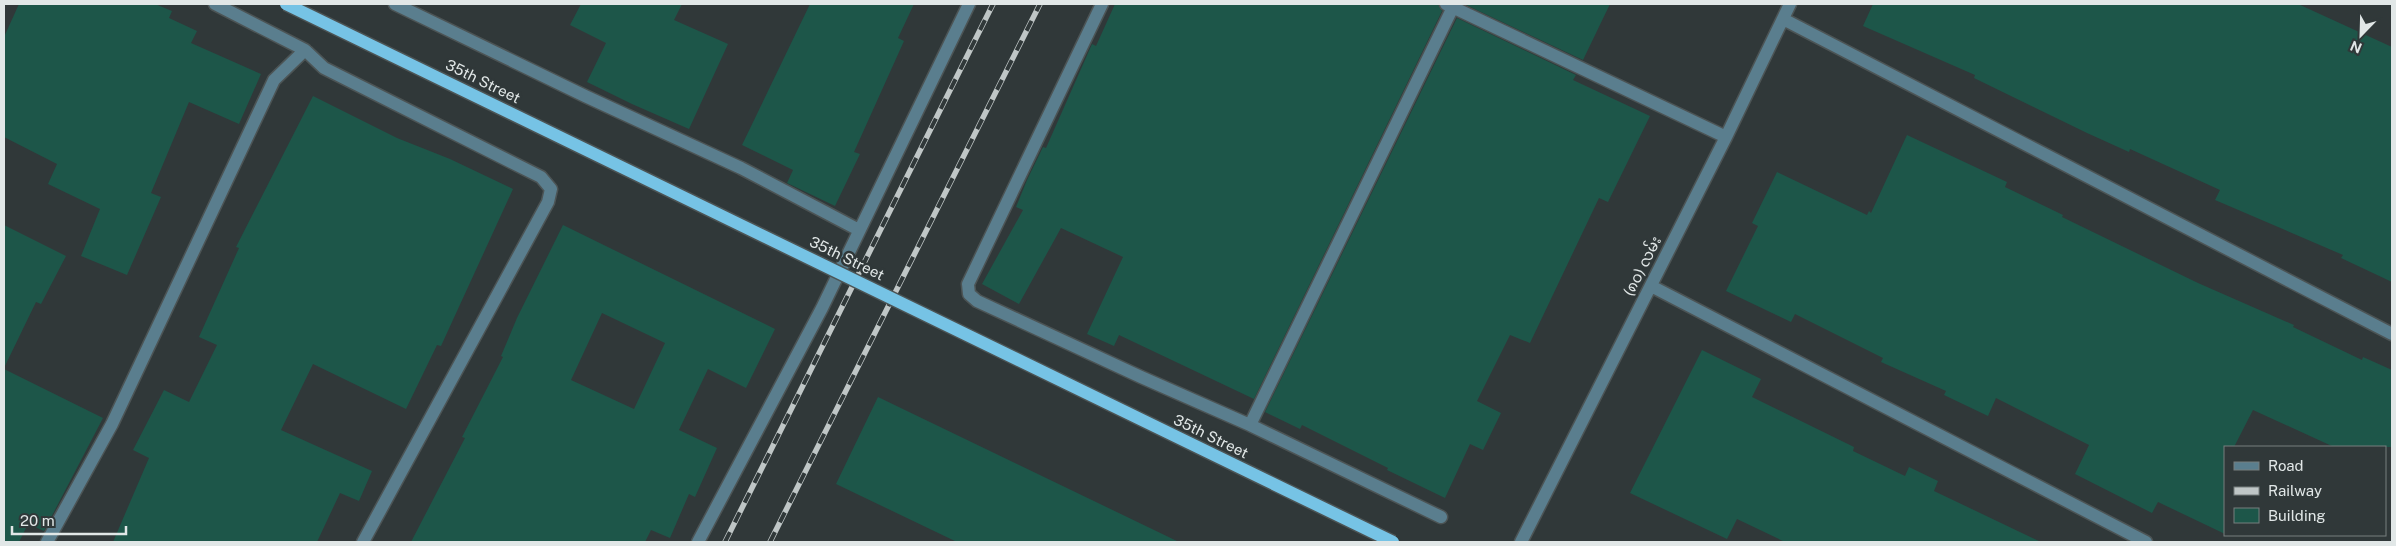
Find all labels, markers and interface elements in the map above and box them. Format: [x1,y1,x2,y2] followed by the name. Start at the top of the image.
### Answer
[2336,10,2386,60] north arrow
[2348,37,2364,56] text: N
[443,56,523,106] street label: 35th Street
[807,233,887,283] street label: 35th Street
[1619,233,1664,299] street label: (၈၀) လမ်း
[1171,411,1251,461] street label: 35th Street
[2224,446,2386,536] legend
[2268,457,2304,474] text: Road
[2268,482,2322,499] text: Railway
[12,504,126,536] scale bar
[2268,507,2326,524] text: Building
[20,512,55,529] text: 20 m

